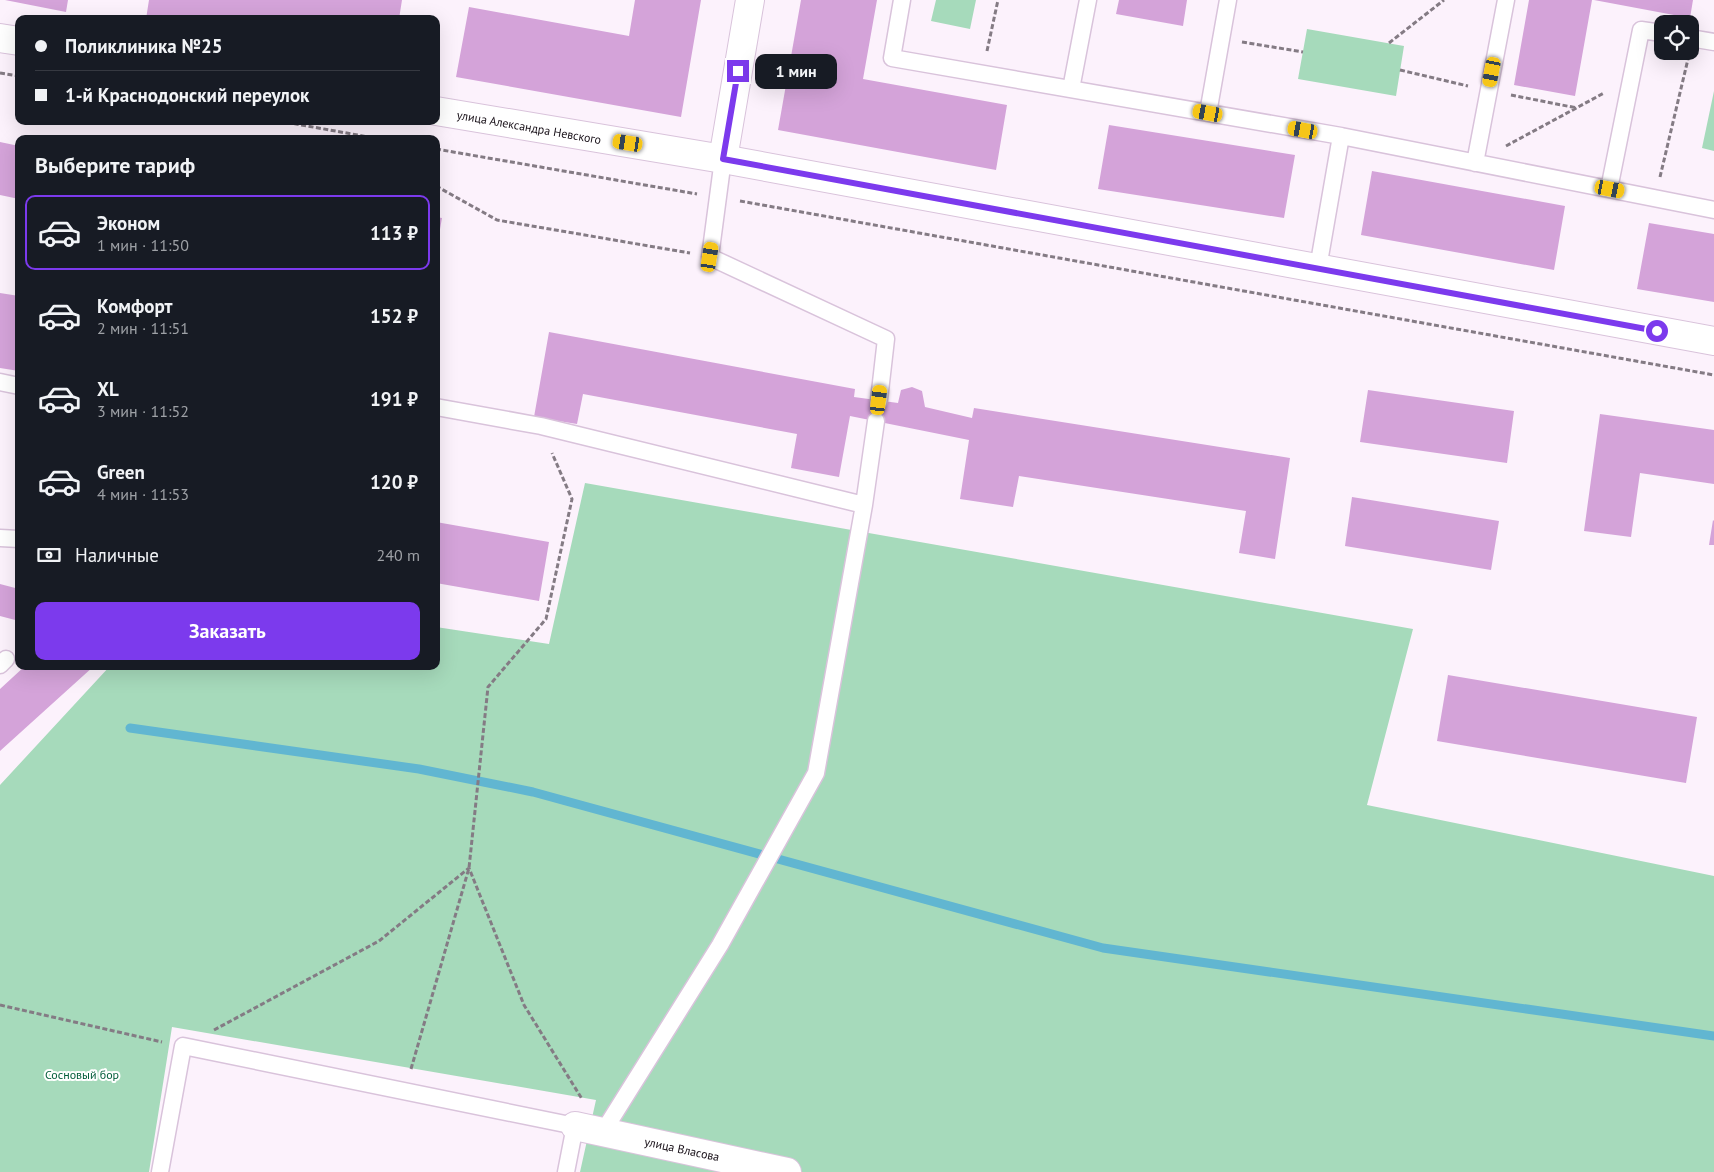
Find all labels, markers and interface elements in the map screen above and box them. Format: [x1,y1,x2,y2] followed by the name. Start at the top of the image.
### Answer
[1654,15,1699,60] map controls
[1654,15,1699,60] button: locate
[65,34,223,58] text: Поликлиника №25
[756,54,838,88] callout: 1 мин
[1481,56,1502,88] car
[727,60,749,82] route end
[775,61,817,81] text: 1 мин
[65,83,309,107] text: 1-й Краснодонский переулок
[1191,103,1224,123] car
[456,107,602,147] street label: улица Александра Невского
[1286,120,1319,140] car
[612,133,643,153] car
[35,151,195,179] text: Выберите тариф
[1593,179,1626,199] car
[37,210,82,255] icon: car
[97,211,160,235] text: Эконом
[370,221,418,245] text: 113 ₽
[97,235,189,255] text: 1 мин · 11:50
[700,241,719,273] car
[37,293,82,338] icon: car
[97,294,173,318] text: Комфорт
[370,304,418,328] text: 152 ₽
[97,318,189,338] text: 2 мин · 11:51
[1646,320,1668,342] route start
[37,376,82,421] icon: car
[97,377,119,401] text: XL
[869,384,888,416] car
[370,387,418,411] text: 191 ₽
[97,401,189,421] text: 3 мин · 11:52
[37,459,82,504] icon: car
[97,460,145,484] text: Green
[370,470,418,494] text: 120 ₽
[97,484,189,504] text: 4 мин · 11:53
[35,541,63,569] icon: cash
[75,543,159,567] text: Наличные
[377,545,420,565] text: 240 m
[35,602,420,660] button: Заказать
[45,1067,119,1082] park label: Сосновый бор
[643,1134,721,1164] street label: улица Власова

